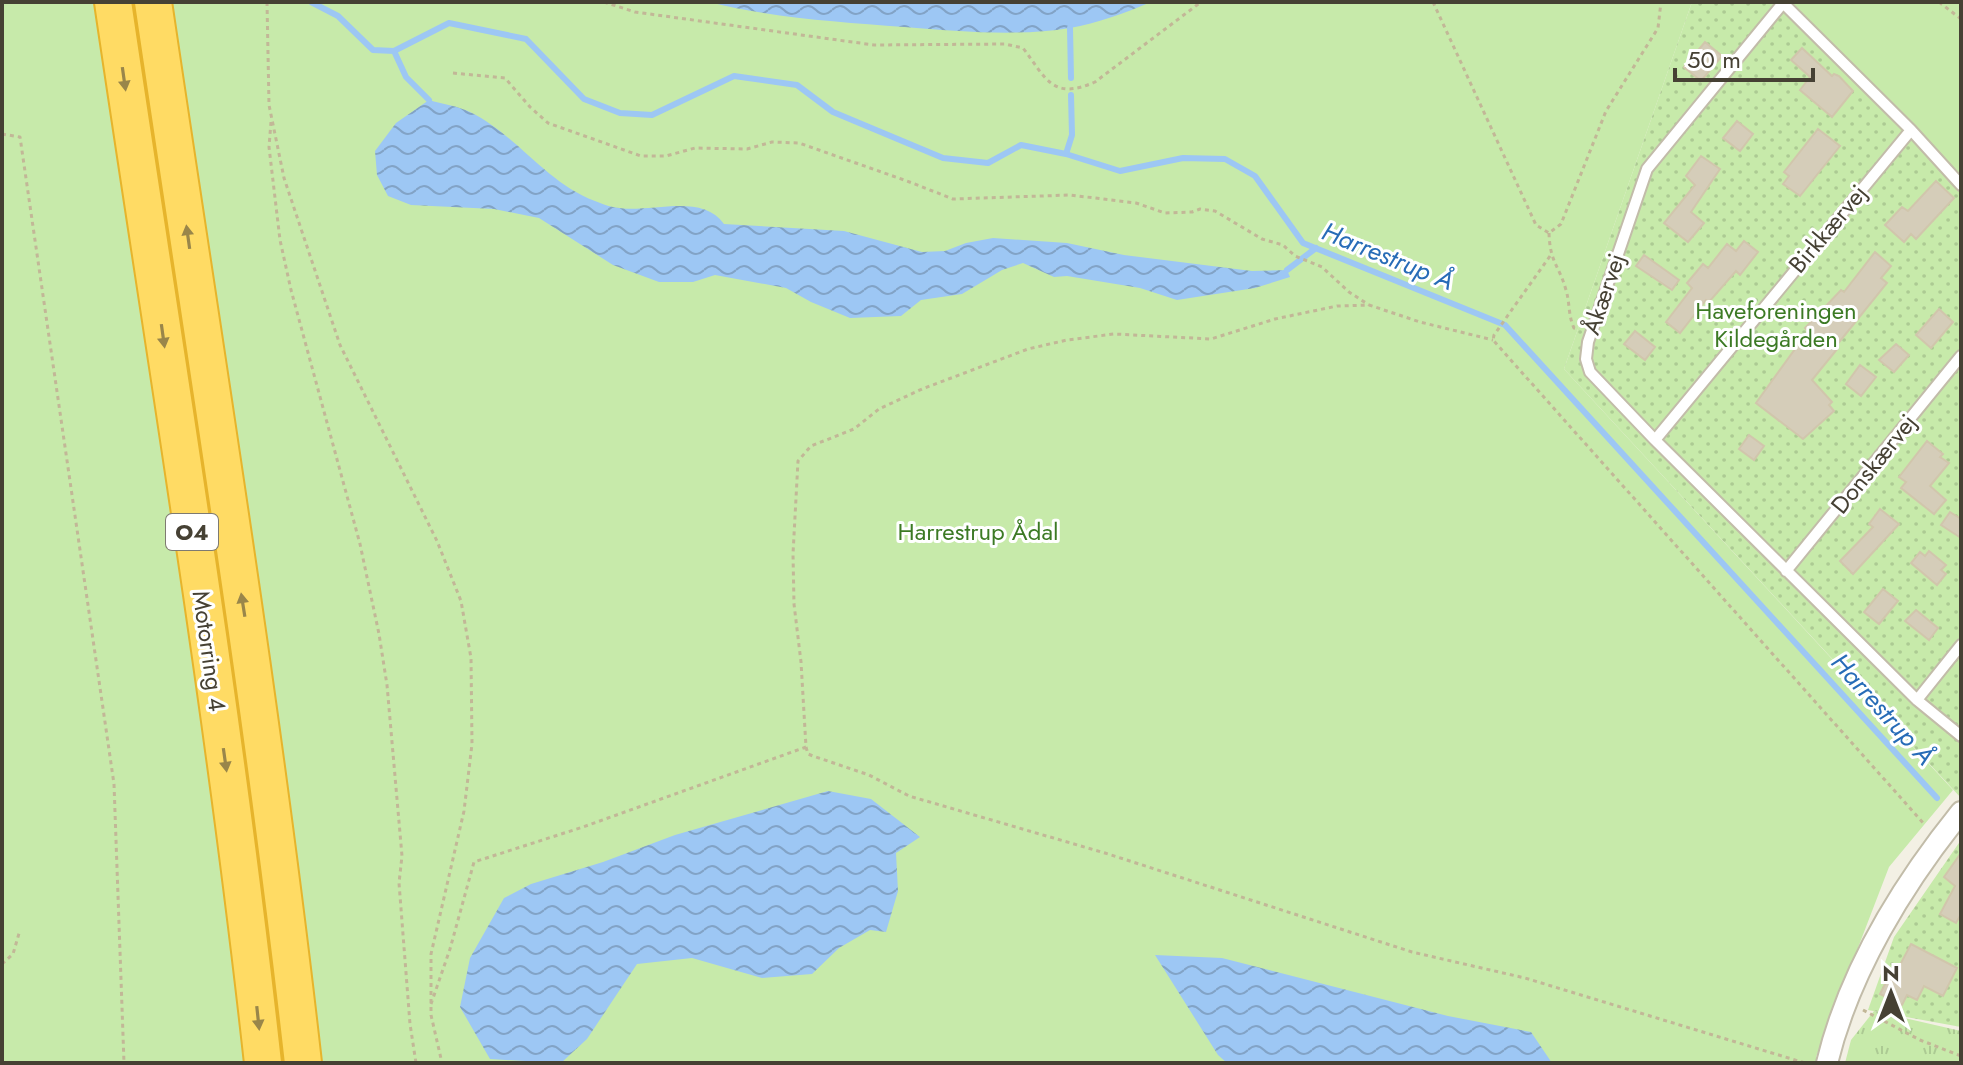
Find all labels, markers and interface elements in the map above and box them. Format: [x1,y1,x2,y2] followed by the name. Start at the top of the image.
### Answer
[1675,32,1813,82] scale bar
[1687,42,1741,77] text: 50 m
[118,67,131,92] one-way arrow
[1780,177,1875,281] street label: Birkkærvej
[1316,212,1460,300] water label: Harrestrup Å
[181,224,194,249] one-way arrow
[1573,249,1634,339] street label: Åkærvej
[1695,293,1857,356] park label: Haveforeningen Kildegården
[157,324,170,349] one-way arrow
[1822,406,1925,521] street label: Donskærvej
[166,514,218,550] road number: O4
[898,514,1058,549] park label: Harrestrup Ådal
[184,588,235,714] street label: Motorring 4
[236,592,248,617] one-way arrow
[1822,645,1944,773] water label: Harrestrup Å
[219,748,232,773] one-way arrow
[1851,953,1931,1033] north arrow
[1882,957,1900,989] text: N
[252,1006,265,1031] one-way arrow

